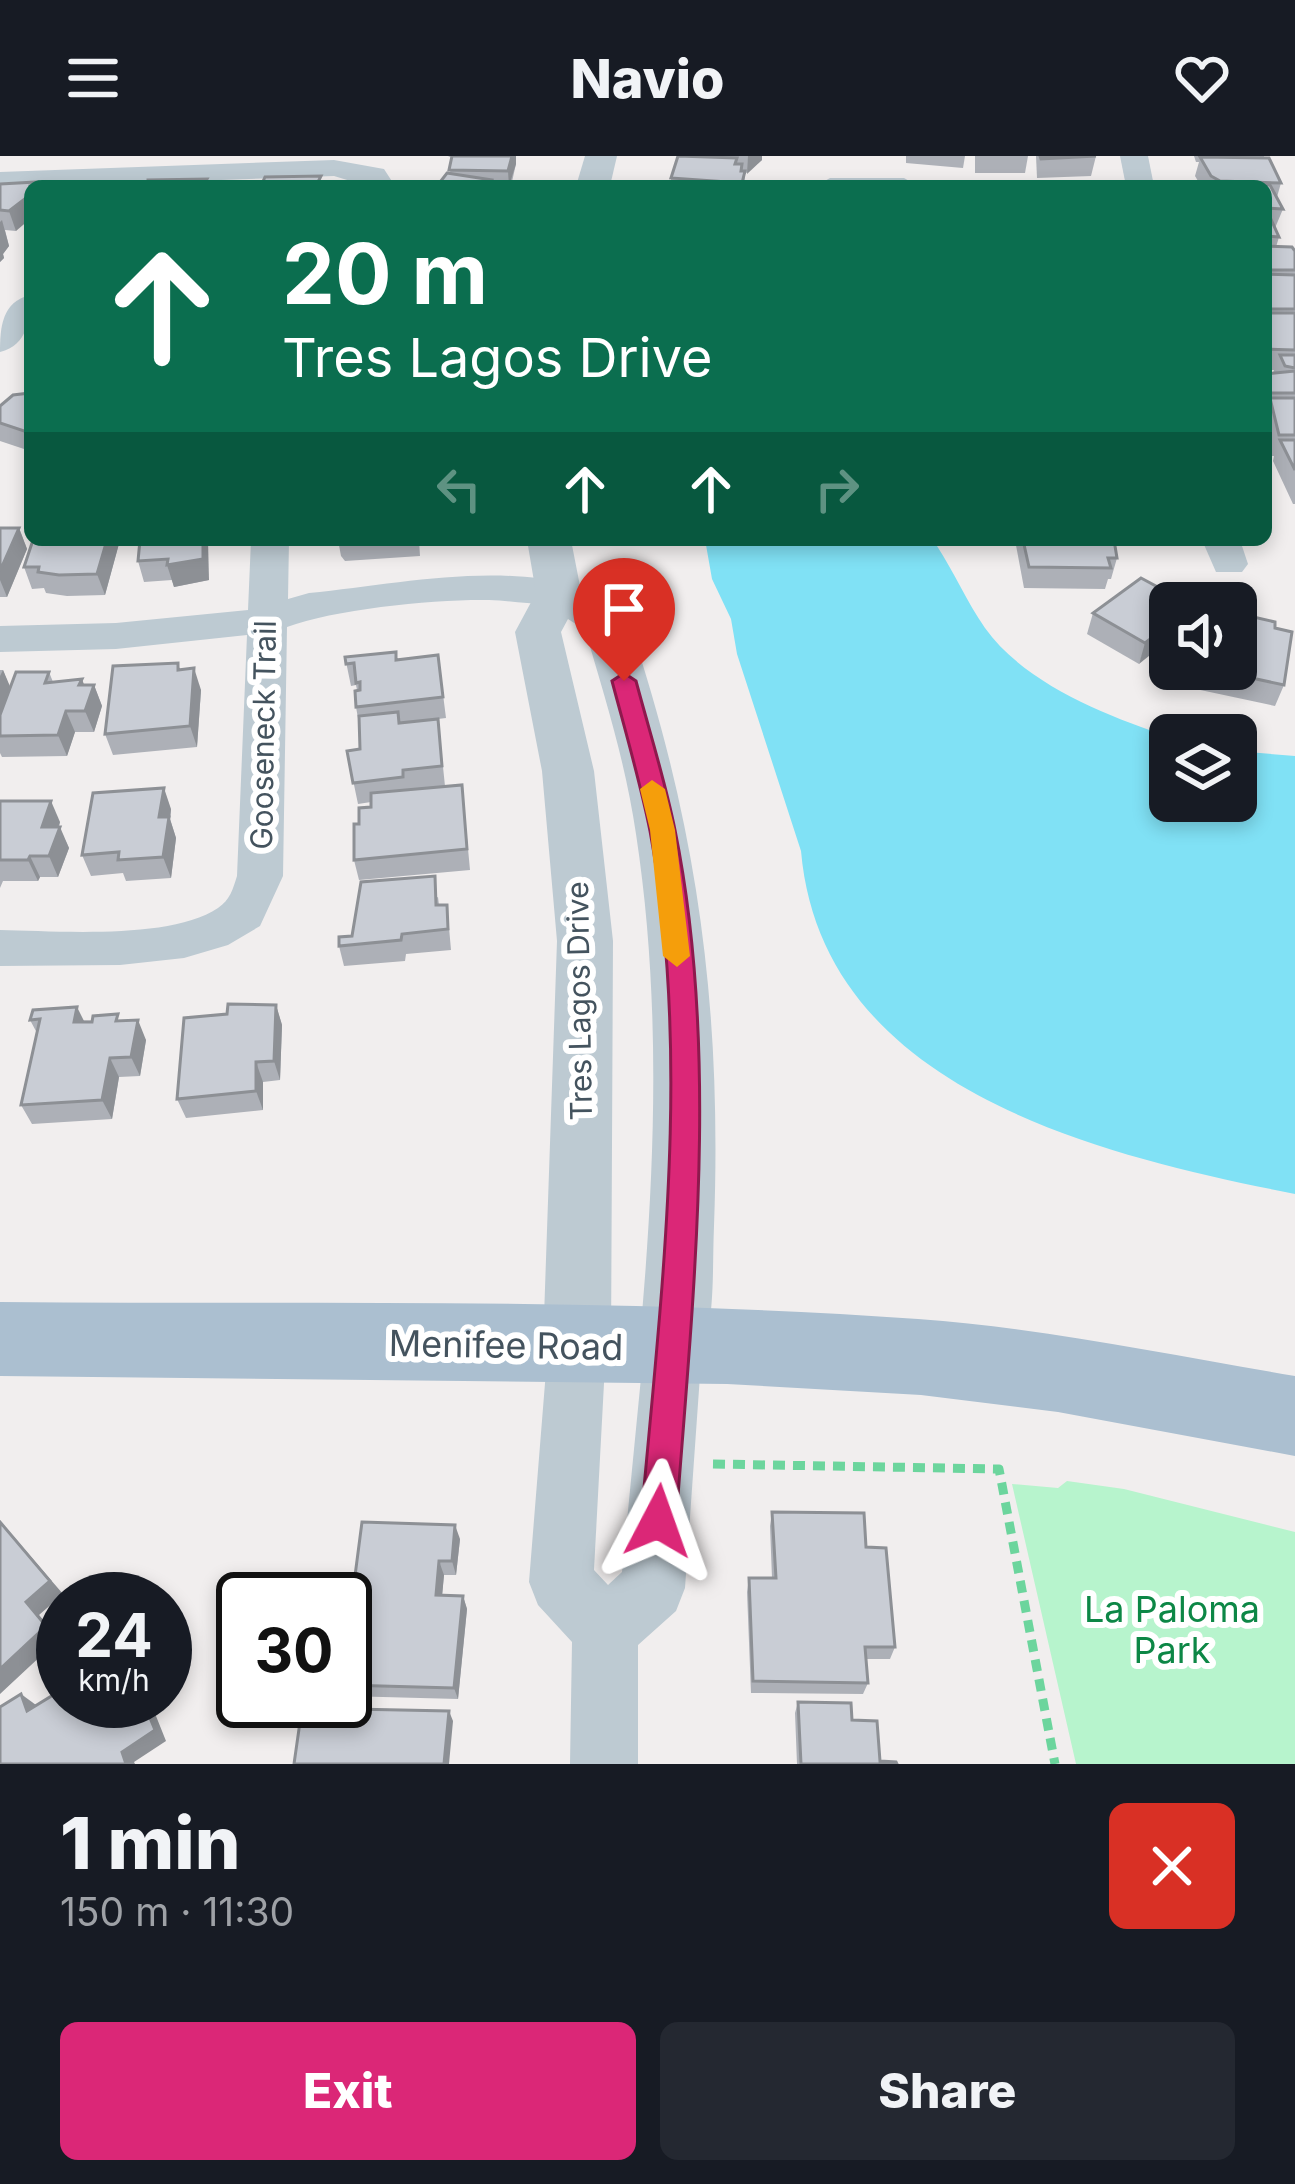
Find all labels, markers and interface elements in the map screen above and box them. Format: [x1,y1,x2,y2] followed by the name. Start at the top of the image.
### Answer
[60,45,126,111] icon: menu
[1169,45,1235,111] icon: heart
[570,46,725,111] text: Navio
[282,223,488,324] text: 20 m
[84,228,240,384] icon: ahead
[282,325,712,390] text: Tres Lagos Drive
[426,456,492,522] icon: left
[552,456,618,522] icon: ahead
[678,456,744,522] icon: ahead
[804,456,870,522] icon: right
[573,558,675,681] pin
[591,576,657,642] icon: arrive
[1149,582,1257,822] map controls
[1149,582,1257,690] button: sound
[243,620,283,850] street label: Gooseneck Trail
[1149,714,1257,822] button: layers
[559,881,599,1121] street label: Tres Lagos Drive
[388,1321,624,1369] street label: Menifee Road
[595,1458,721,1584] position arrow
[216,1572,372,1728] speed limit sign: 30
[1084,1587,1260,1672] park label: La Paloma Park
[75,1599,153,1671] text: 24
[78,1662,150,1698] text: km/h
[60,1799,240,1886] text: 1 min
[1109,1803,1235,1929] button: close
[60,1888,294,1935] text: 150 m · 11:30
[60,2022,636,2160] button: Exit
[660,2022,1235,2160] button: Share

